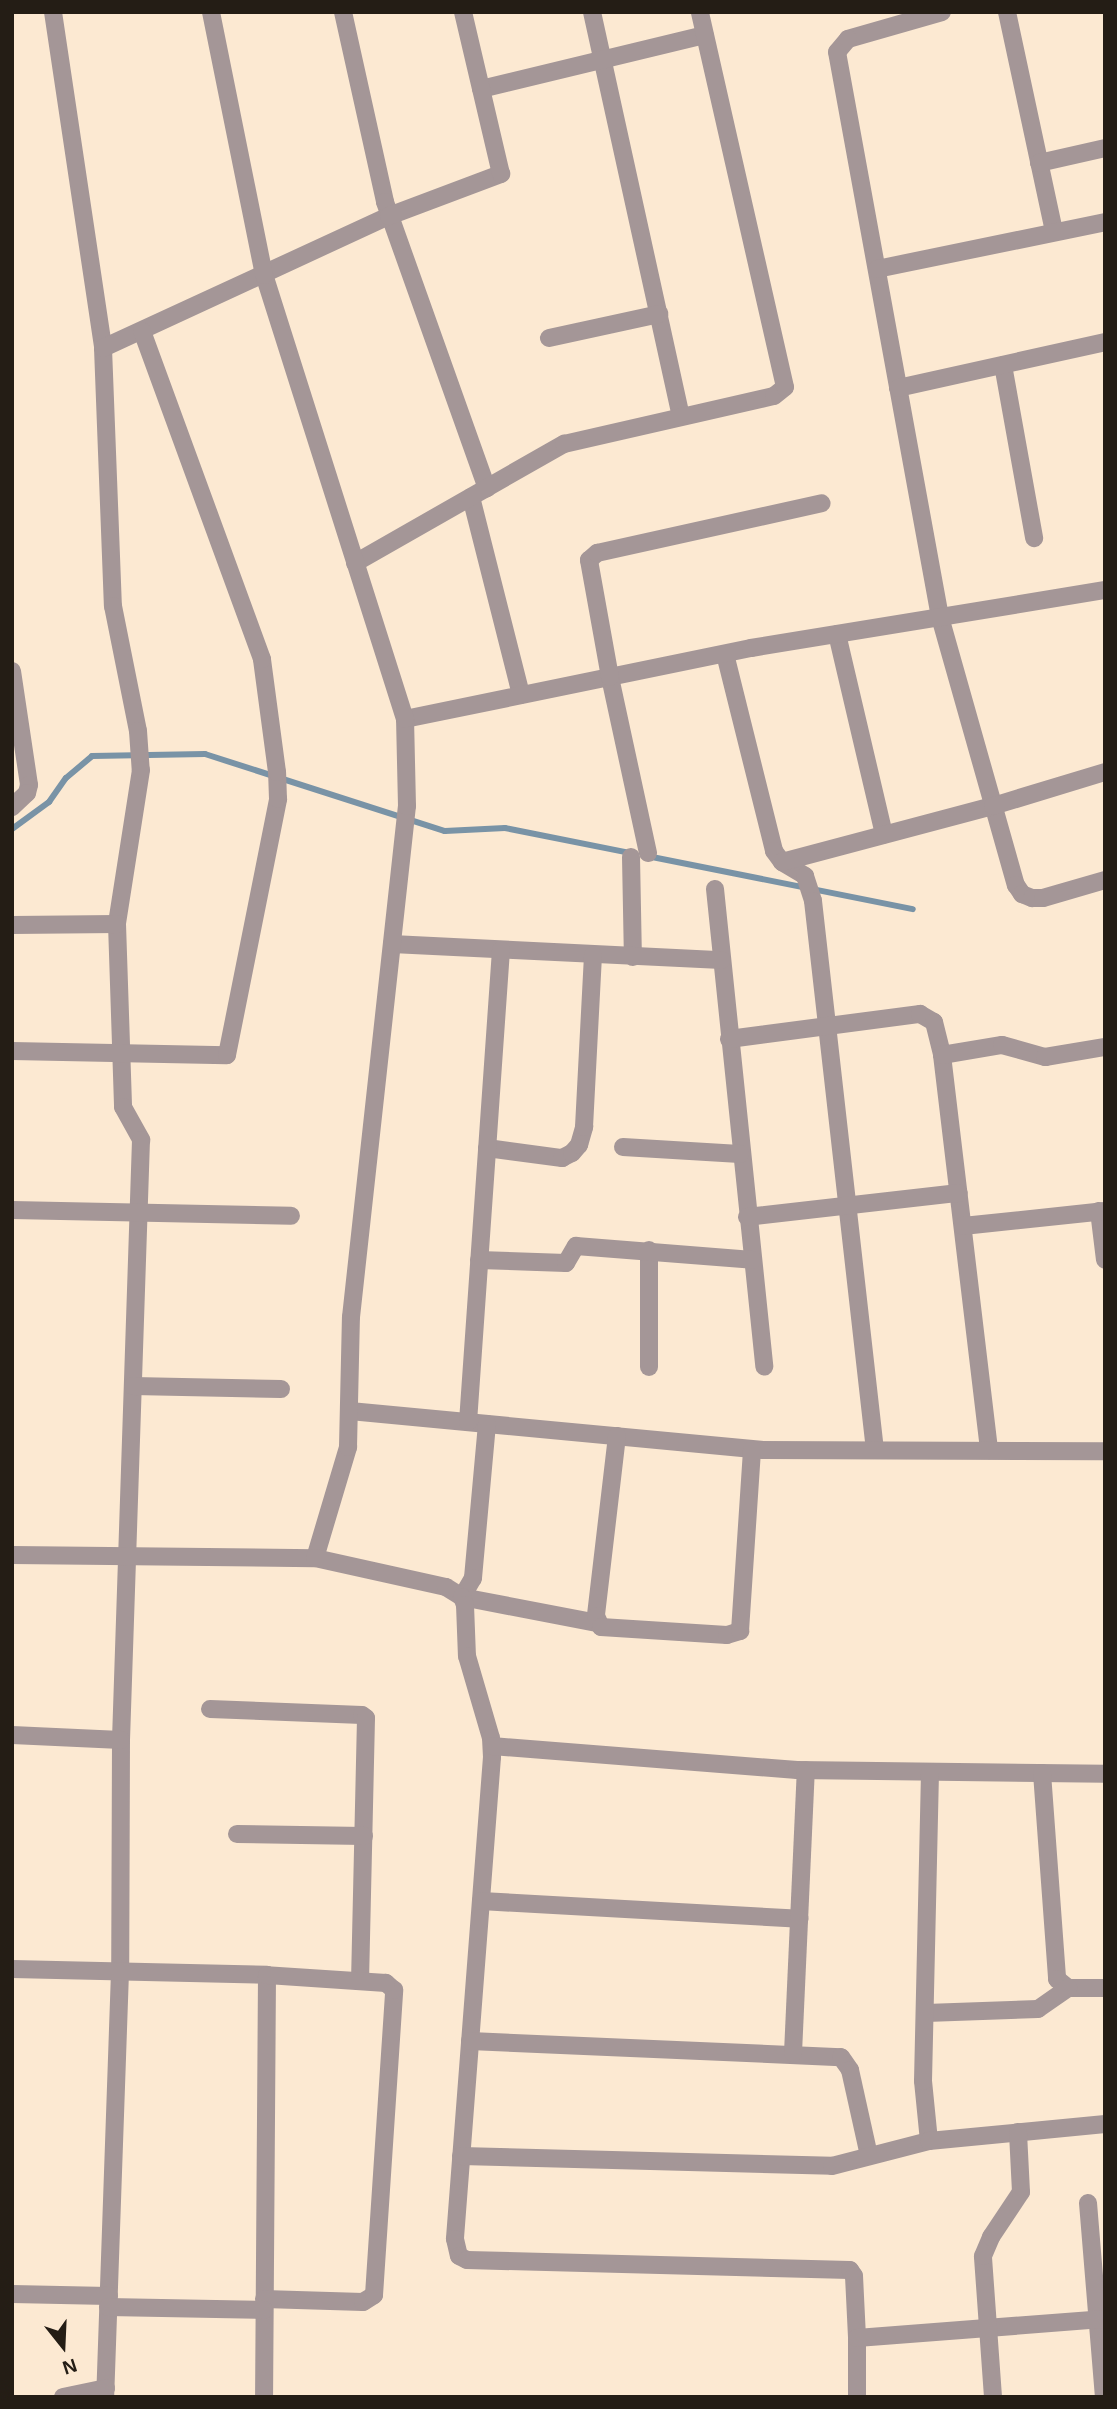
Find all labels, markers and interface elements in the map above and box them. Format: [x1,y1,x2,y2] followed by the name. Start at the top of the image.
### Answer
[28,2311,98,2381] north arrow
[60,2354,79,2379] text: N

